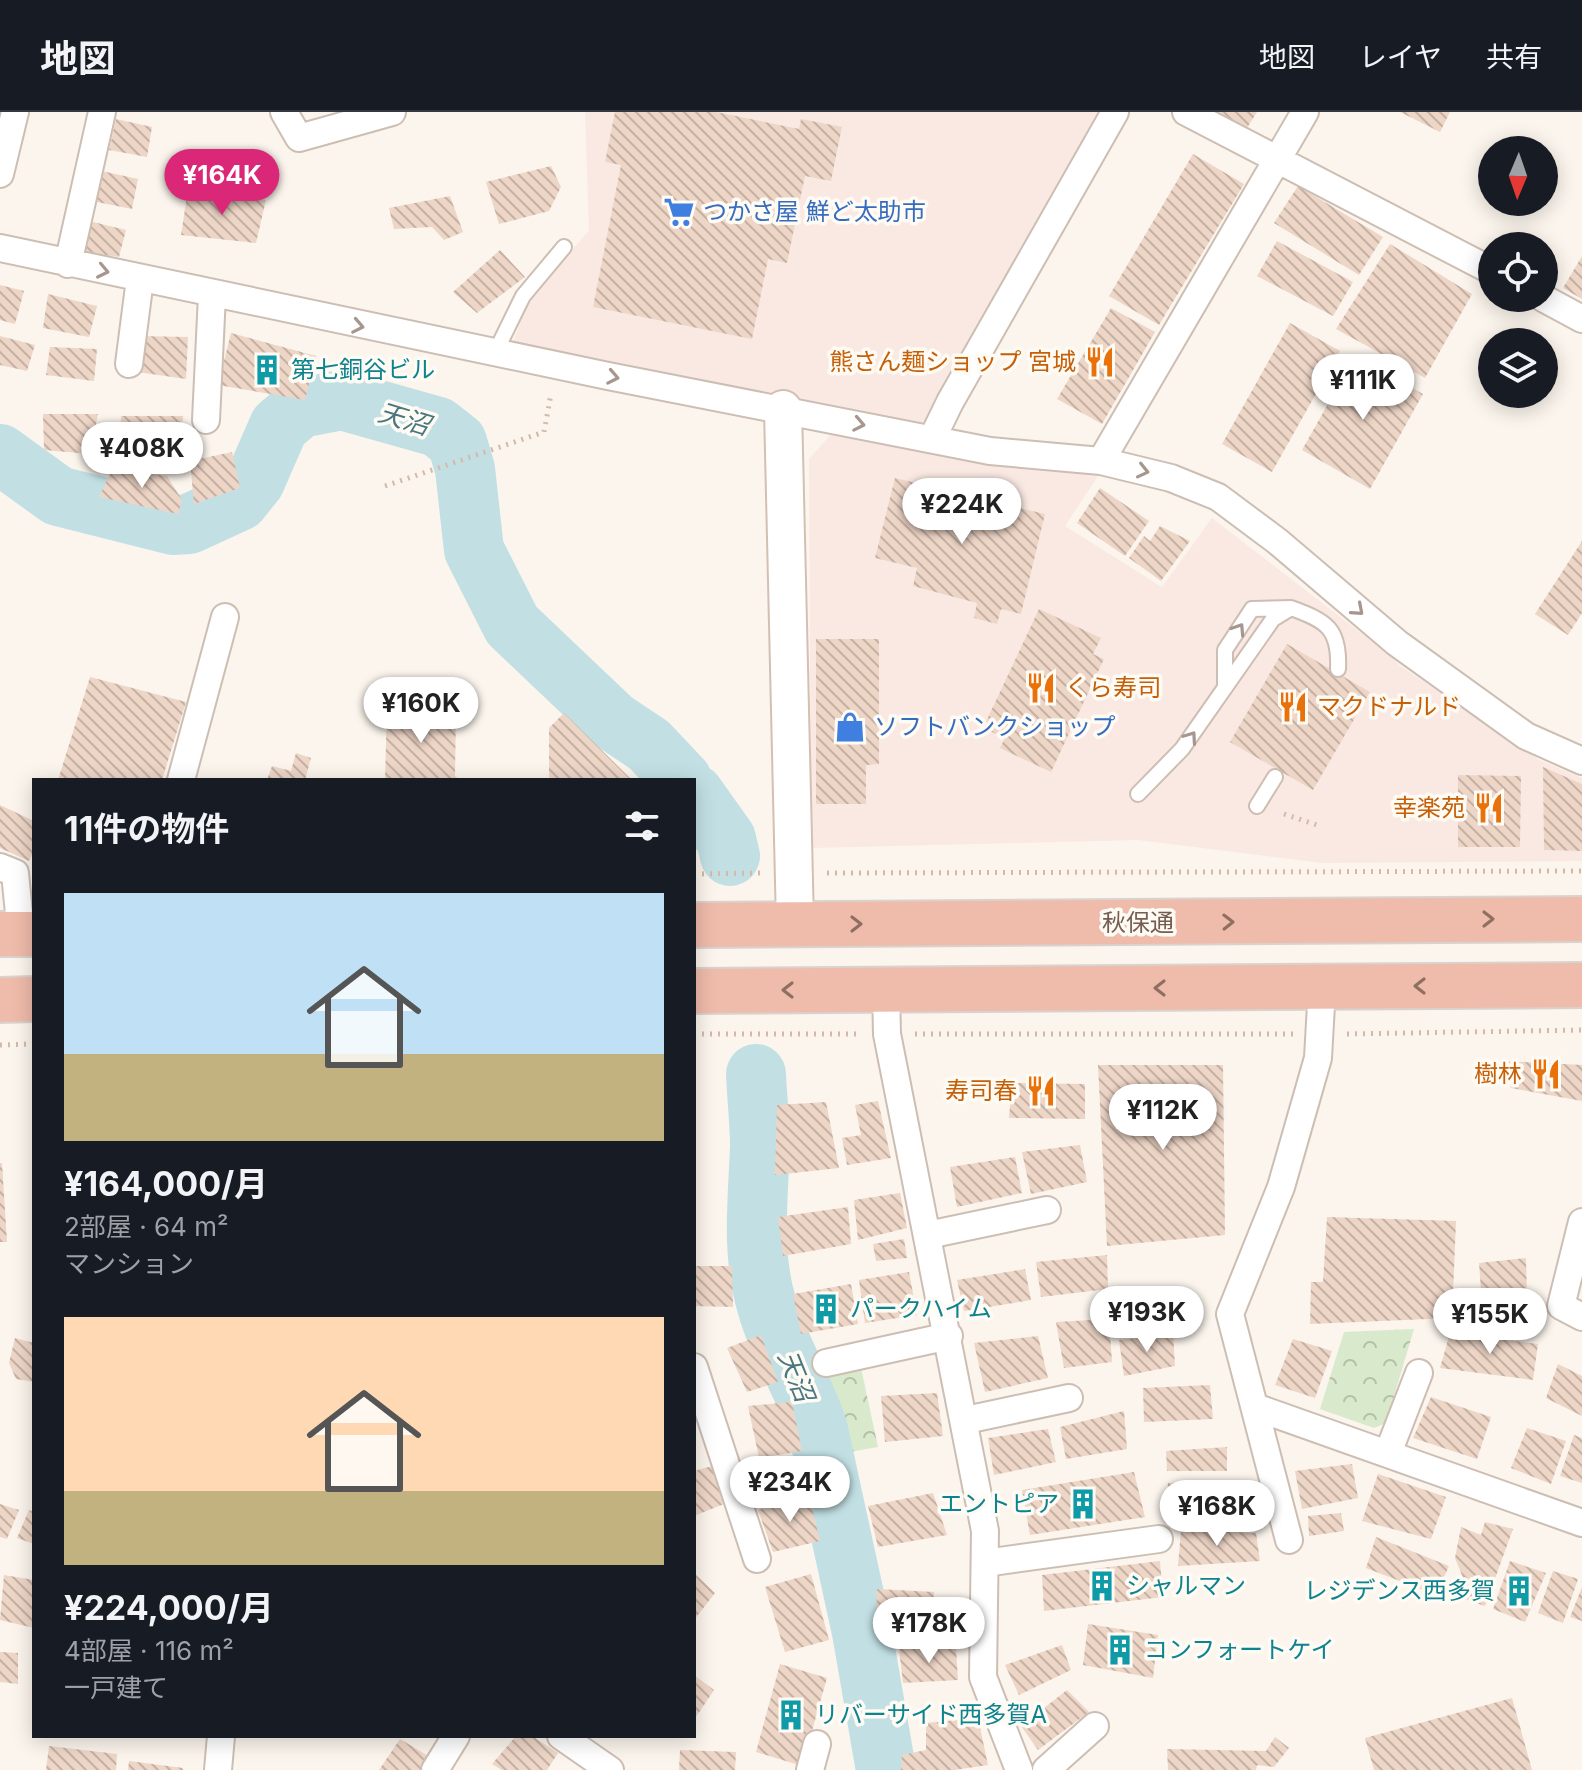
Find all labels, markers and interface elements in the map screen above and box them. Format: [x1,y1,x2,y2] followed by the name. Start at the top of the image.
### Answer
[40,35,116,81] text: 地図
[1259,40,1315,74] text: 地図
[1359,40,1442,74] text: レイヤ
[1486,40,1542,74] text: 共有
[1478,136,1558,216] north arrow
[1478,136,1558,408] map controls
[166,149,278,217] pin: ¥164K
[182,159,262,190] text: ¥164K
[662,195,696,229] supermarket icon: つかさ屋 鮮ど太助市
[703,197,926,226] place label: つかさ屋 鮮ど太助市
[1478,232,1558,312] button: locate
[96,262,110,279] one-way arrow
[351,316,364,333] one-way arrow
[1478,328,1558,408] button: layers
[1083,345,1117,379] restaurant icon: 熊さん麺ショップ 宮城
[829,347,1076,376] place label: 熊さん麺ショップ 宮城
[250,353,284,387] building icon: 第七銅谷ビル
[1307,354,1419,422] pin: ¥111K
[291,355,435,384] place label: 第七銅谷ビル
[1329,364,1397,395] text: ¥111K
[606,367,619,384] one-way arrow
[375,396,437,442] water label: 天沼
[853,415,866,432] one-way arrow
[86,422,198,490] pin: ¥408K
[99,432,185,463] text: ¥408K
[1136,462,1149,479] one-way arrow
[906,478,1018,546] pin: ¥224K
[920,488,1004,519] text: ¥224K
[1349,600,1364,615] one-way arrow
[1229,623,1244,638] one-way arrow
[1024,671,1058,705] restaurant icon: くら寿司
[1065,673,1161,702] place label: くら寿司
[365,677,477,745] pin: ¥160K
[381,687,461,718] text: ¥160K
[1276,690,1310,724] restaurant icon: マクドナルド
[1317,692,1461,721] place label: マクドナルド
[833,710,867,744] shop icon: ソフトバンクショップ
[874,712,1115,741] place label: ソフトバンクショップ
[1181,731,1196,745] one-way arrow
[1472,791,1506,825] restaurant icon: 幸楽苑
[1393,793,1465,822] place label: 幸楽苑
[620,804,664,848] icon: filters
[64,808,229,849] text: 11件の物件
[1102,908,1174,937] street label: 秋保通
[1482,910,1495,928] one-way arrow
[1222,913,1235,931] one-way arrow
[850,915,863,933] one-way arrow
[292,945,436,1089] icon: home
[1413,977,1426,995] one-way arrow
[1153,979,1166,997] one-way arrow
[781,981,794,999] one-way arrow
[1529,1057,1563,1091] restaurant icon: 樹林
[1474,1059,1522,1088] place label: 樹林
[1024,1074,1058,1108] restaurant icon: 寿司春
[945,1076,1017,1105] place label: 寿司春
[1107,1084,1219,1152] pin: ¥112K
[1127,1094,1199,1125] text: ¥112K
[64,1163,268,1204] text: ¥164,000/月
[64,1211,228,1242] text: 2部屋 · 64 m²
[64,1248,194,1279] text: マンション
[1091,1286,1203,1354] pin: ¥193K
[1434,1288,1546,1356] pin: ¥155K
[809,1292,843,1326] building icon: パークハイム
[850,1294,992,1323] place label: パークハイム
[1108,1296,1186,1327] text: ¥193K
[1451,1298,1529,1329] text: ¥155K
[772,1346,822,1409] water label: 天沼
[292,1369,436,1513] icon: home
[734,1456,846,1524] pin: ¥234K
[748,1466,832,1497] text: ¥234K
[1161,1480,1273,1548] pin: ¥168K
[1066,1487,1100,1521] building icon: エントピア
[939,1489,1059,1518] place label: エントピア
[1178,1490,1256,1521] text: ¥168K
[1085,1569,1119,1603] building icon: シャルマン
[1126,1571,1246,1600] place label: シャルマン
[1502,1574,1536,1608] building icon: レジデンス西多賀
[1303,1576,1495,1605] place label: レジデンス西多賀
[64,1587,274,1628] text: ¥224,000/月
[873,1597,985,1665] pin: ¥178K
[891,1607,967,1638] text: ¥178K
[1103,1633,1137,1667] building icon: コンフォートケイ
[64,1635,234,1666] text: 4部屋 · 116 m²
[1144,1635,1335,1664] place label: コンフォートケイ
[64,1672,168,1703] text: 一戸建て
[774,1698,808,1732] building icon: リバーサイド西多賀A
[815,1700,1047,1729] place label: リバーサイド西多賀A

